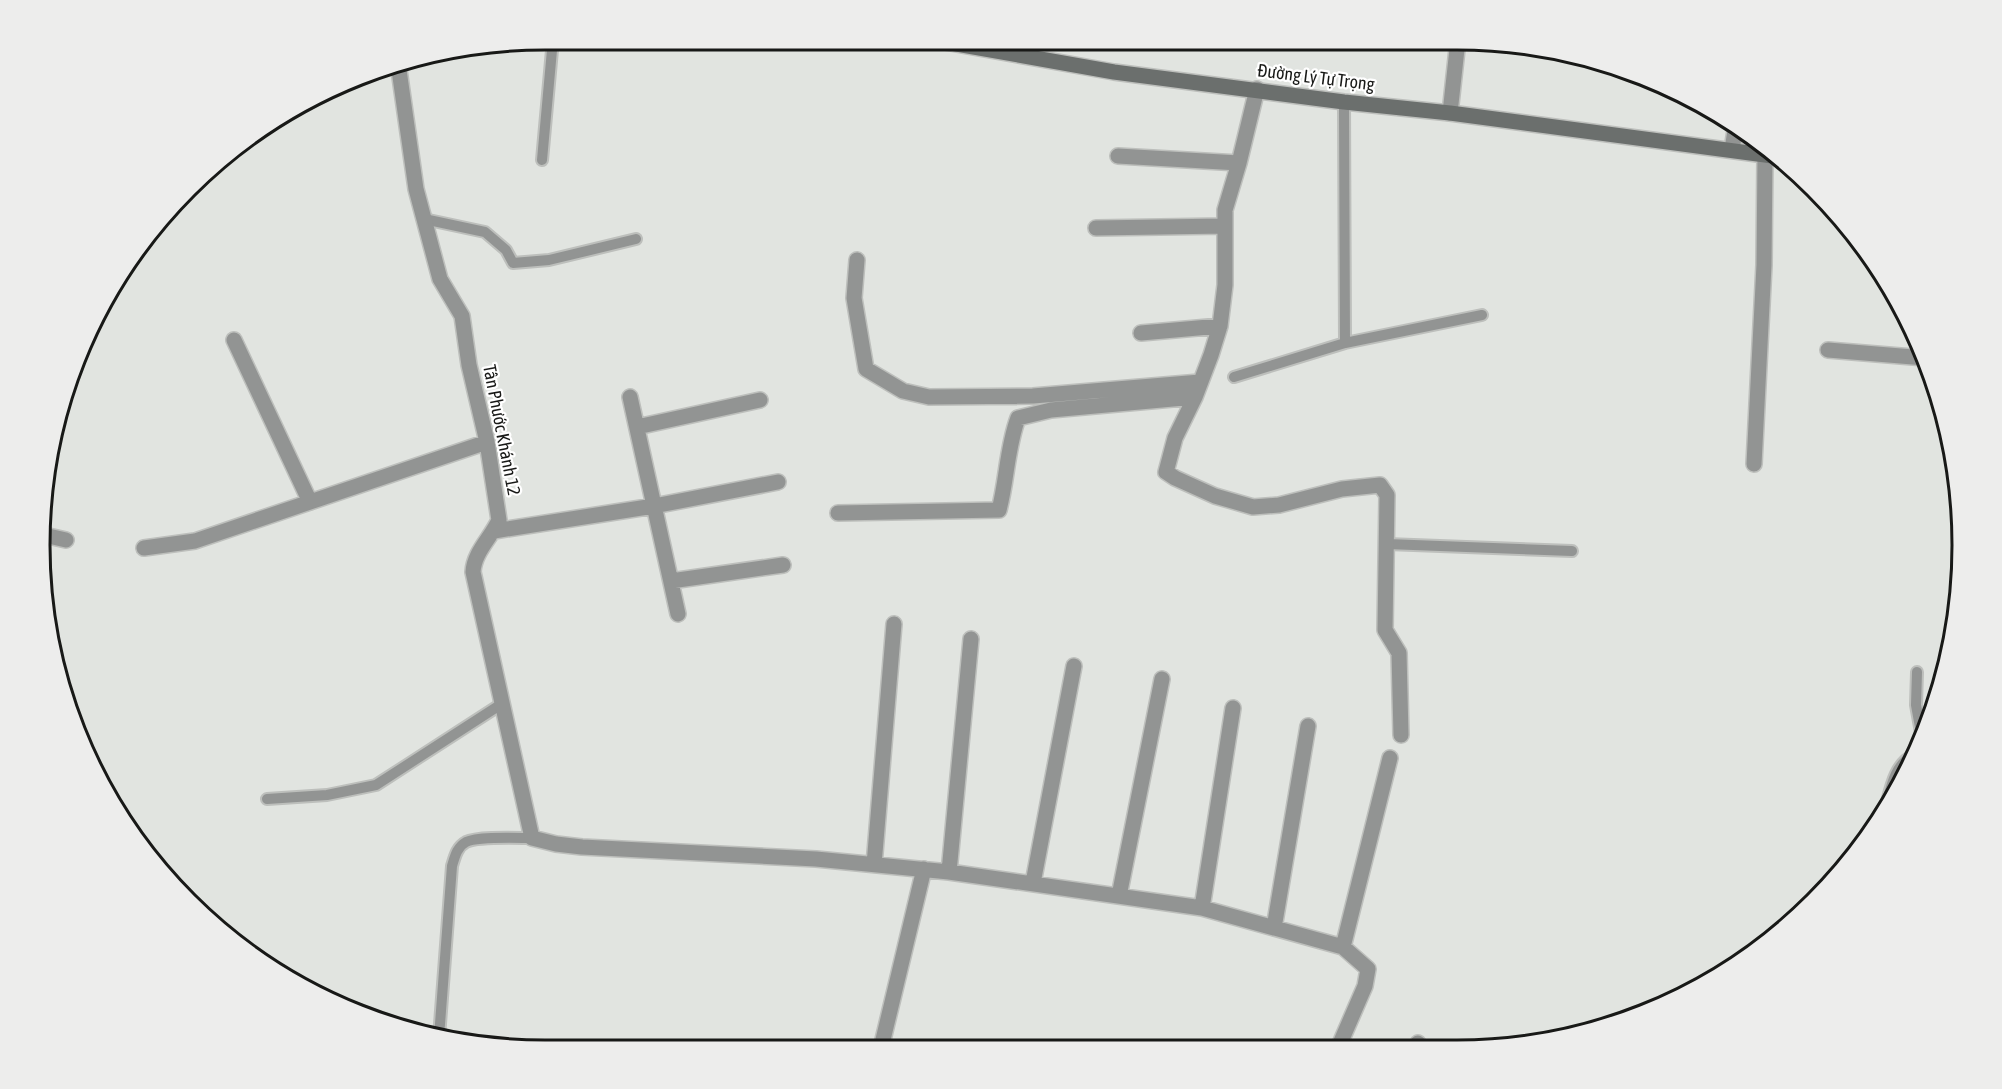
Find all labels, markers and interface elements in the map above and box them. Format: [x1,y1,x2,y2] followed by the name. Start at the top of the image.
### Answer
[1256,59,1376,95] street label: Đường Lý Tự Trọng
[479,363,525,497] street label: Tân Phước Khánh 12

